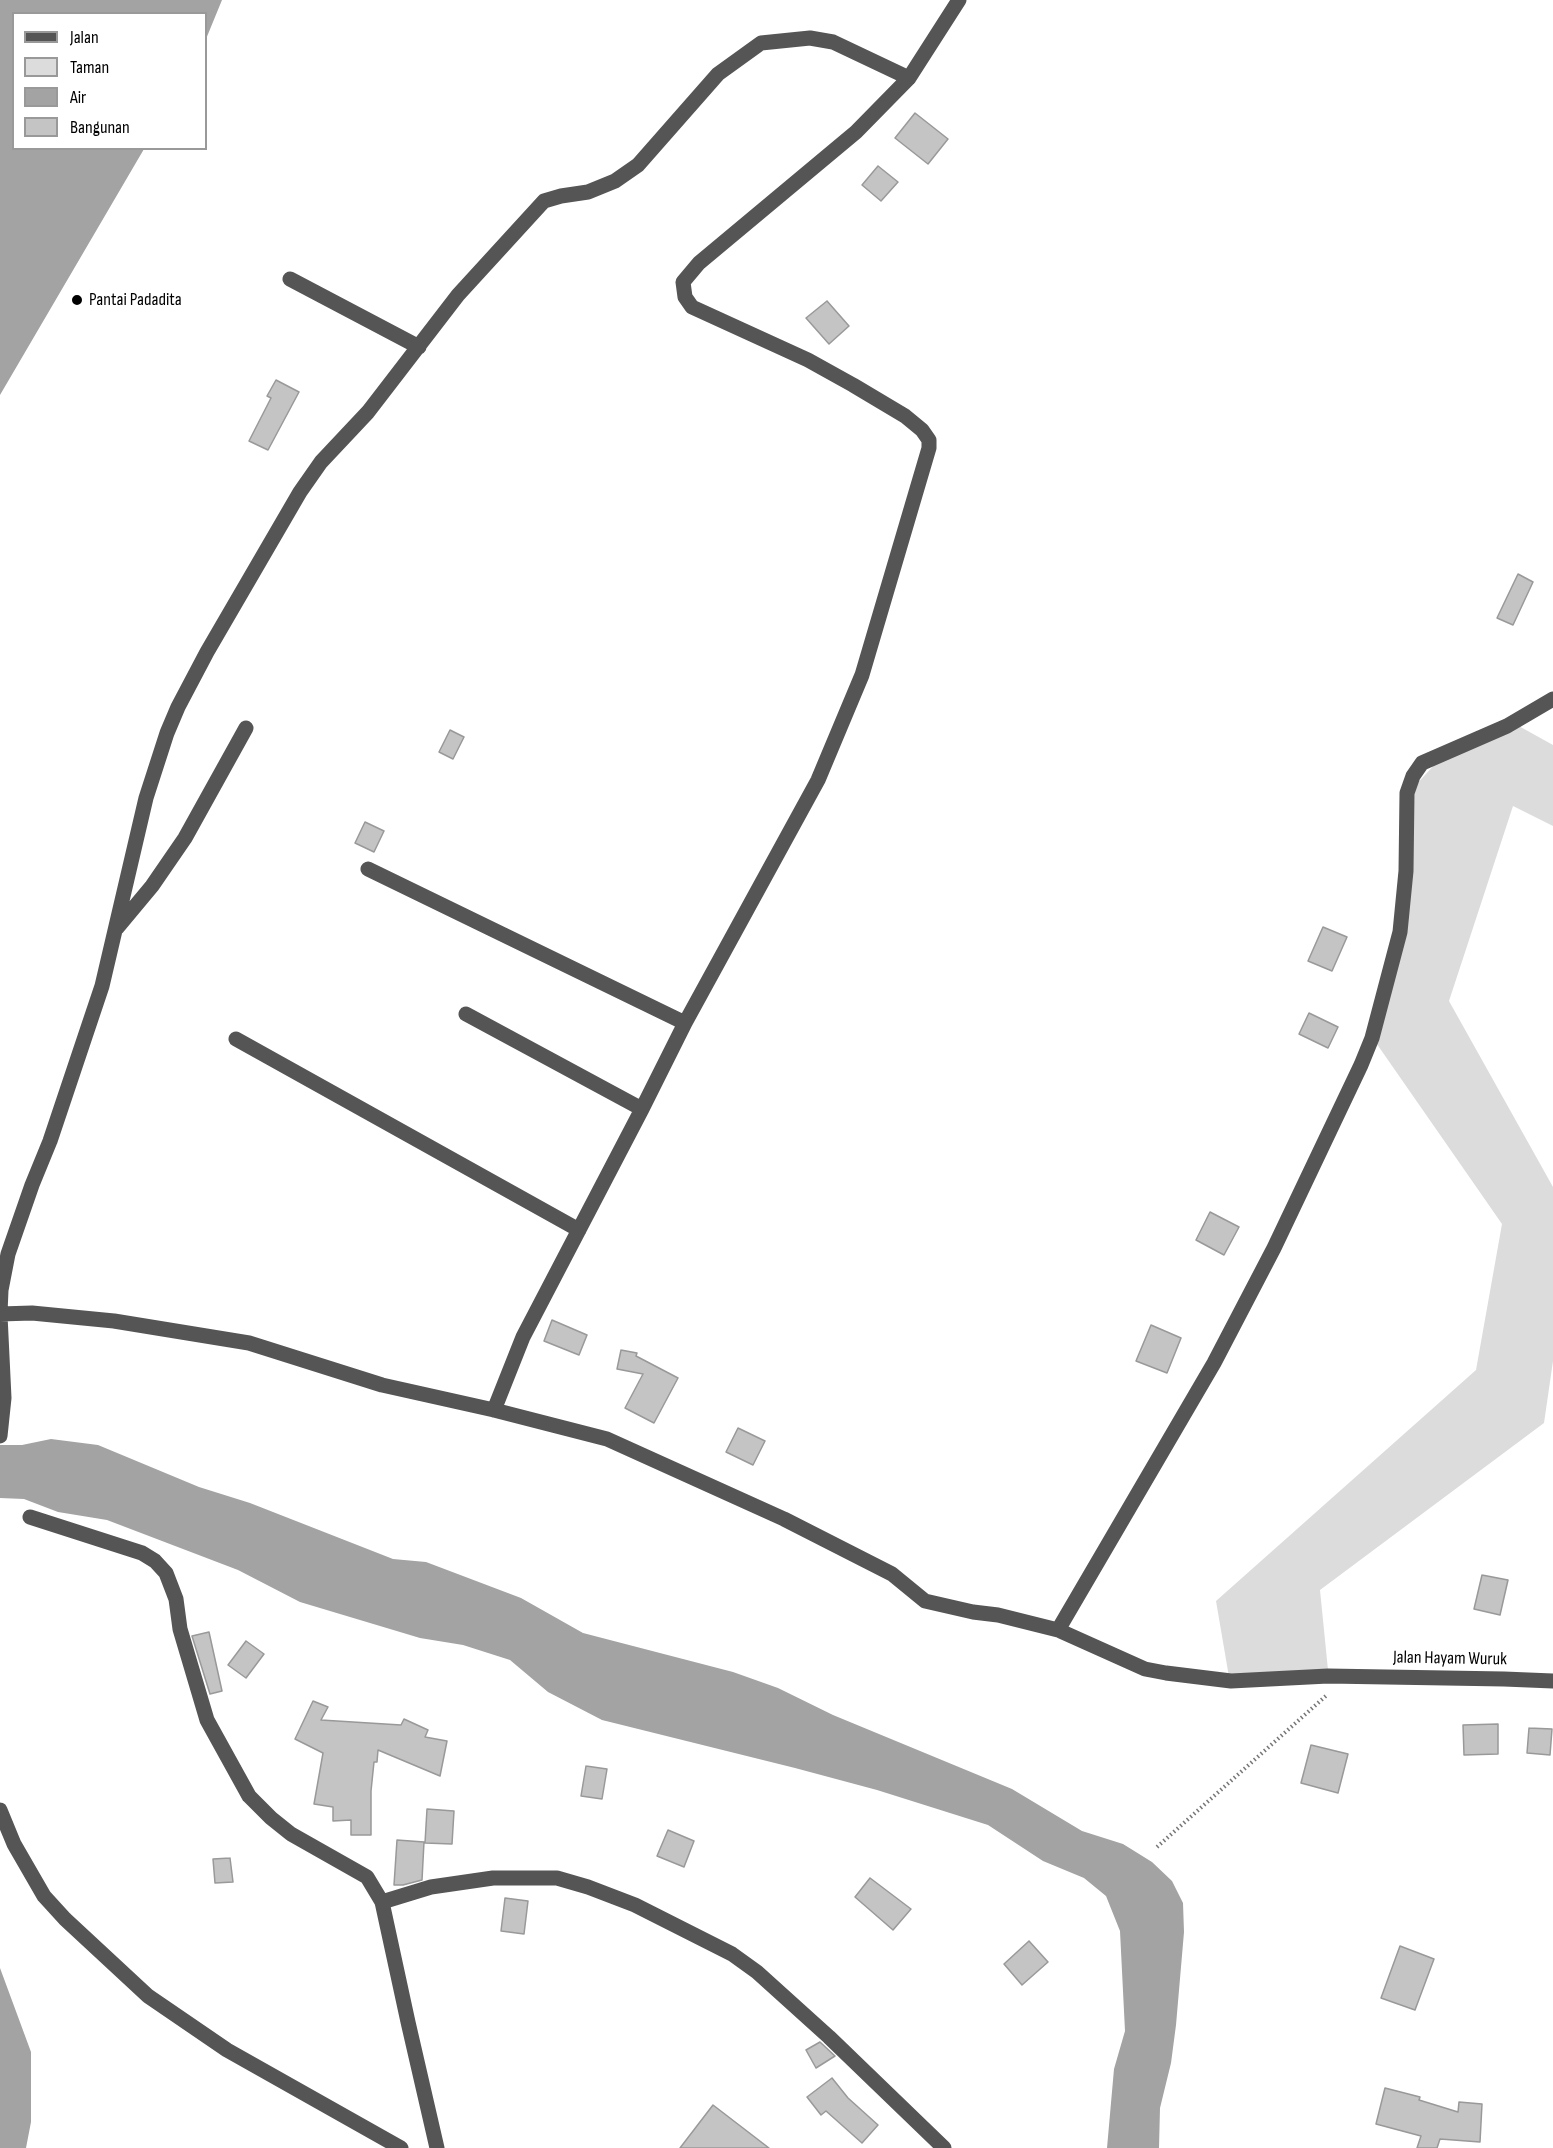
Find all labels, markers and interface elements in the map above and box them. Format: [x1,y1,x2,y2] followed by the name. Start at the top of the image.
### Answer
[12,12,207,150] legend
[70,27,99,48] text: Jalan
[70,57,109,78] text: Taman
[70,87,86,108] text: Air
[70,117,130,138] text: Bangunan
[89,289,182,311] place label: Pantai Padadita
[70,293,84,307] marker: Pantai Padadita
[1393,1647,1507,1671] street label: Jalan Hayam Wuruk

